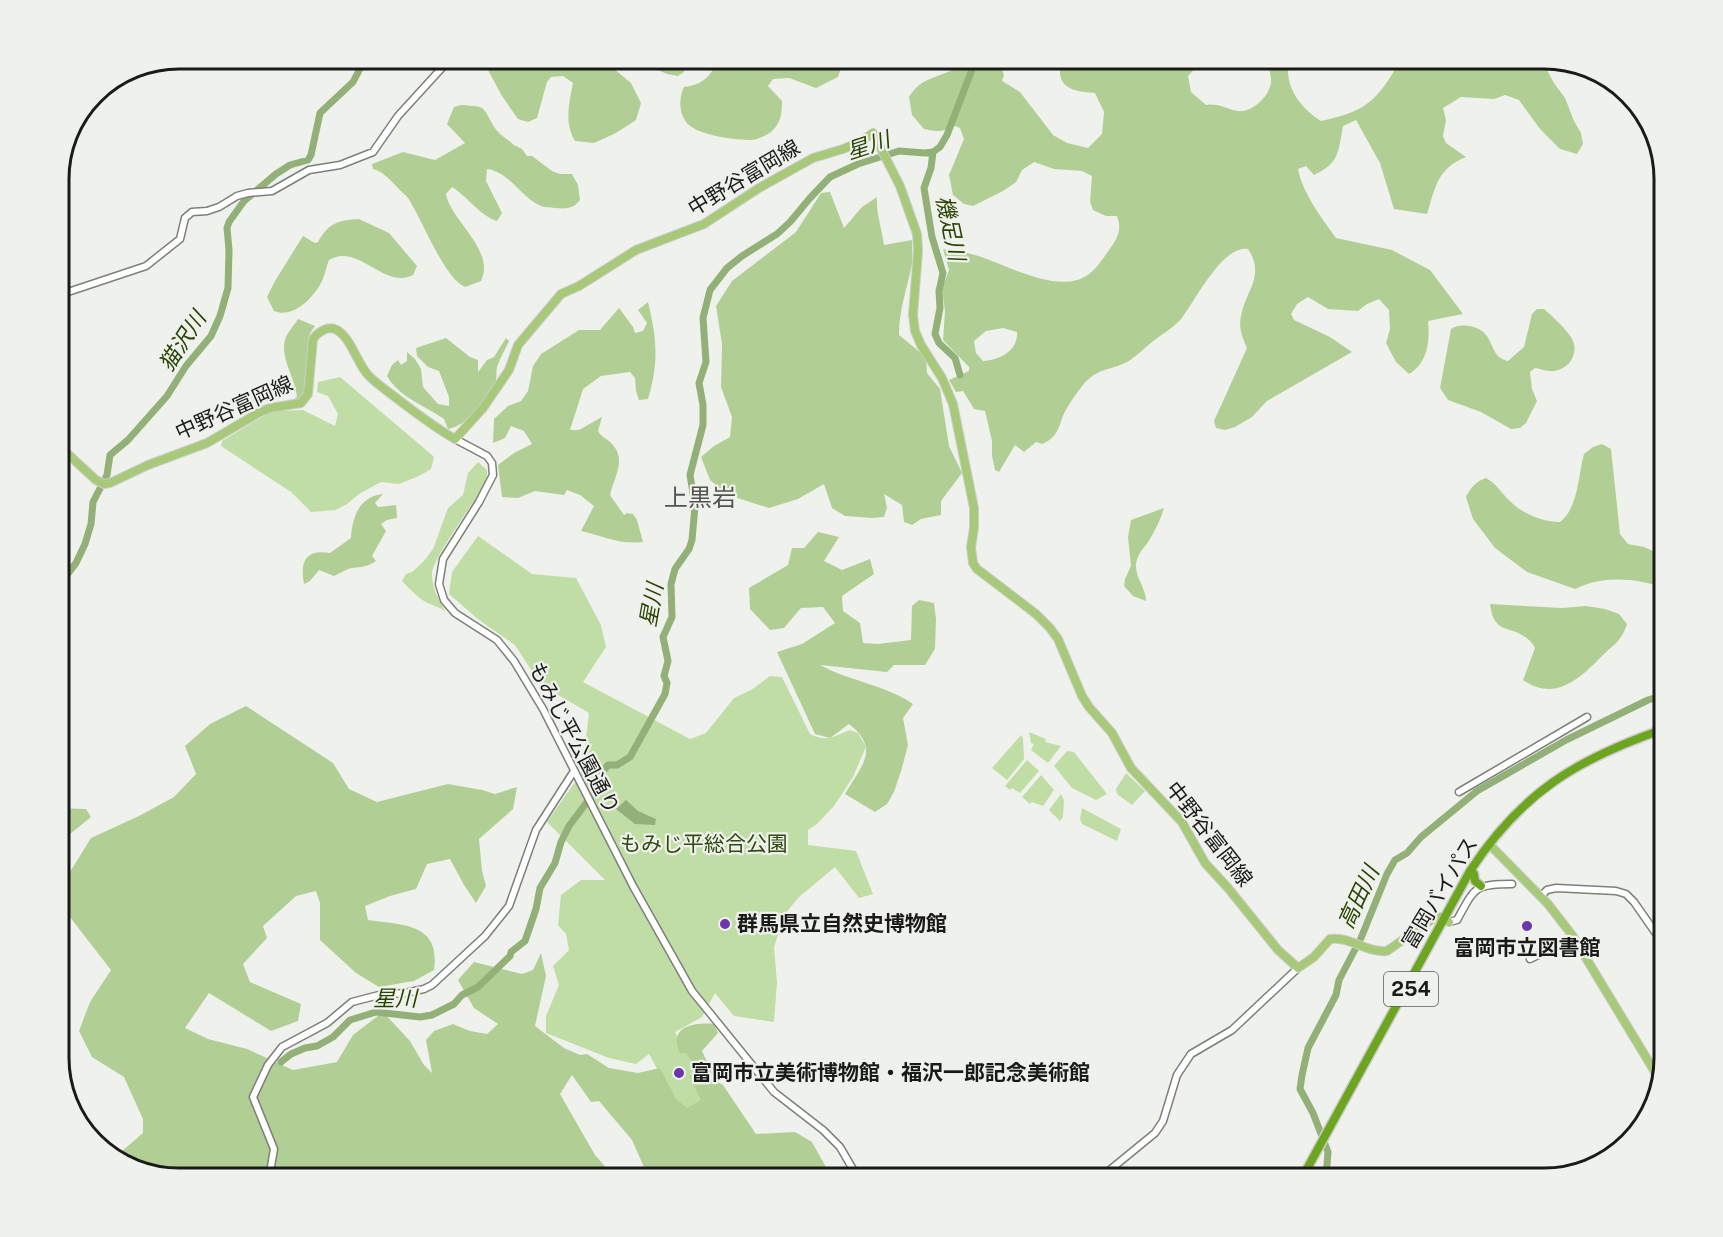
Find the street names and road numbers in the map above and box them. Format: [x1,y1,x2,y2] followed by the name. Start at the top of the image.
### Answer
[683,134,804,221] street label: 中野谷富岡線
[171,370,296,445] street label: 中野谷富岡線
[524,658,625,818] street label: もみじ平公園通り
[1161,776,1258,891] street label: 中野谷富岡線
[1397,832,1483,953] street label: 富岡バイパス
[1384,972,1438,1006] road number: 254

